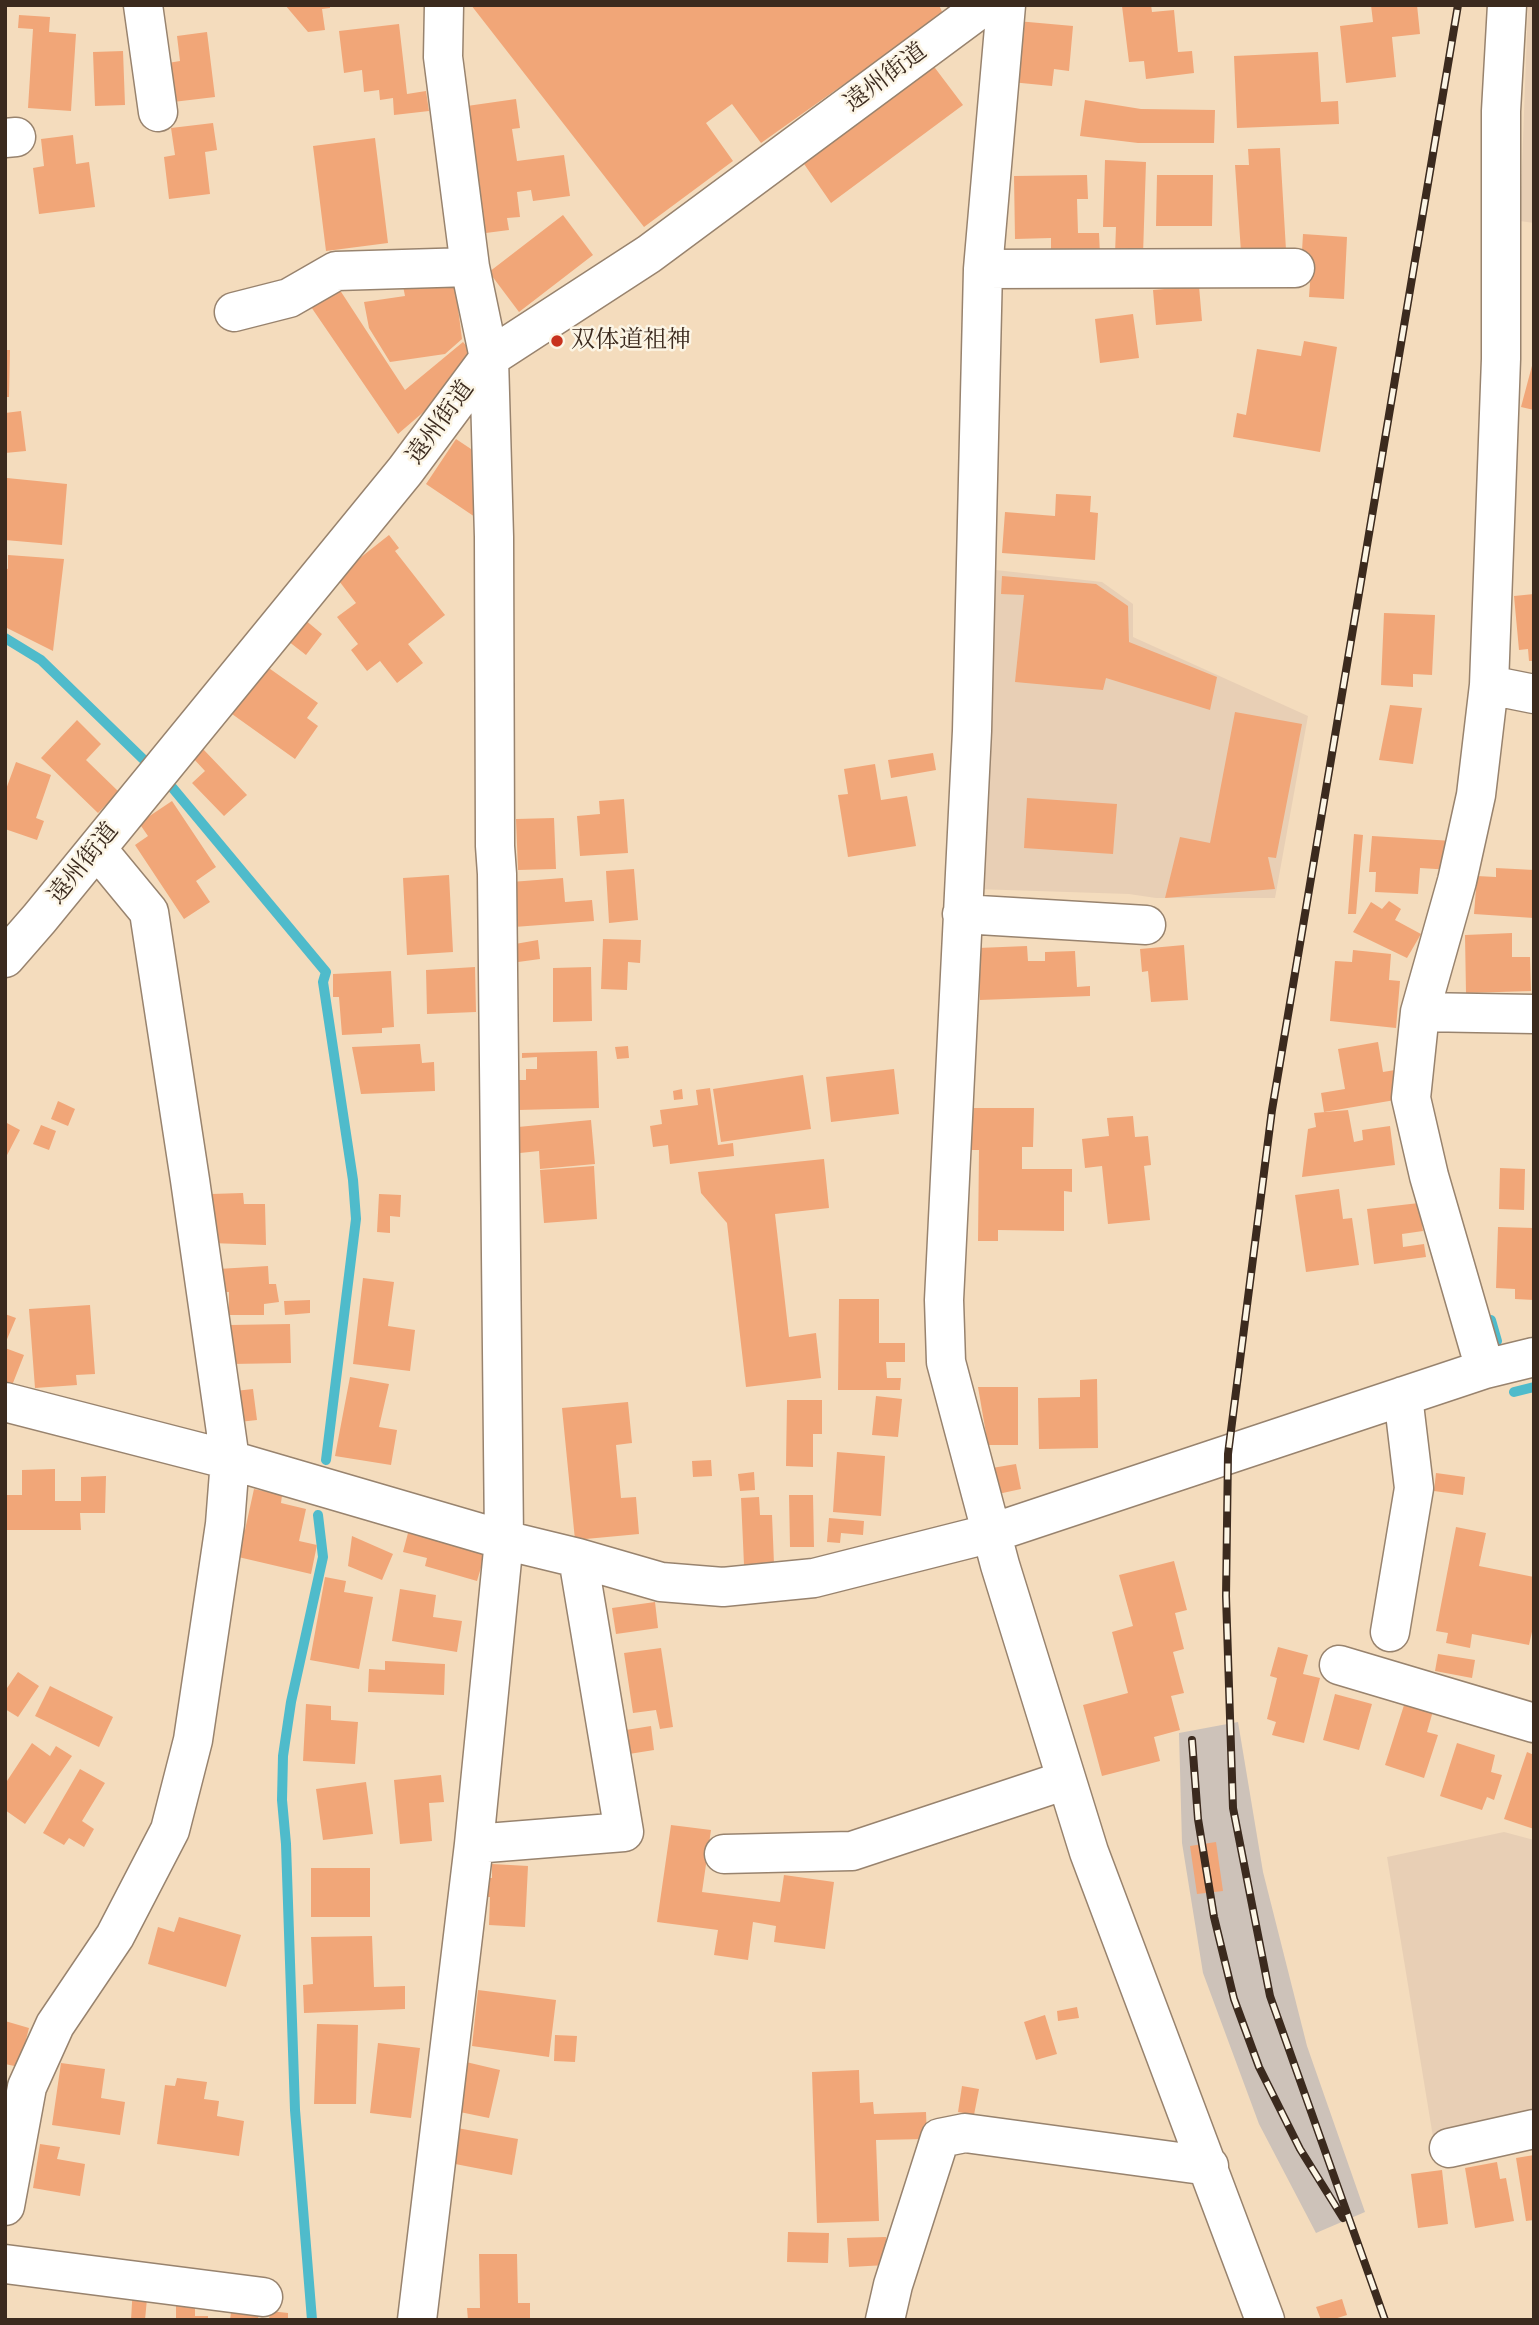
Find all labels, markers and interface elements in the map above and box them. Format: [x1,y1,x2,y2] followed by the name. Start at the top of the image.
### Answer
[839,38,933,118] street label: 遠州街道
[571,327,691,355] place label: 双体道祖神
[549,333,565,349] marker: 双体道祖神
[401,376,481,470] street label: 遠州街道
[43,818,125,910] street label: 遠州街道

